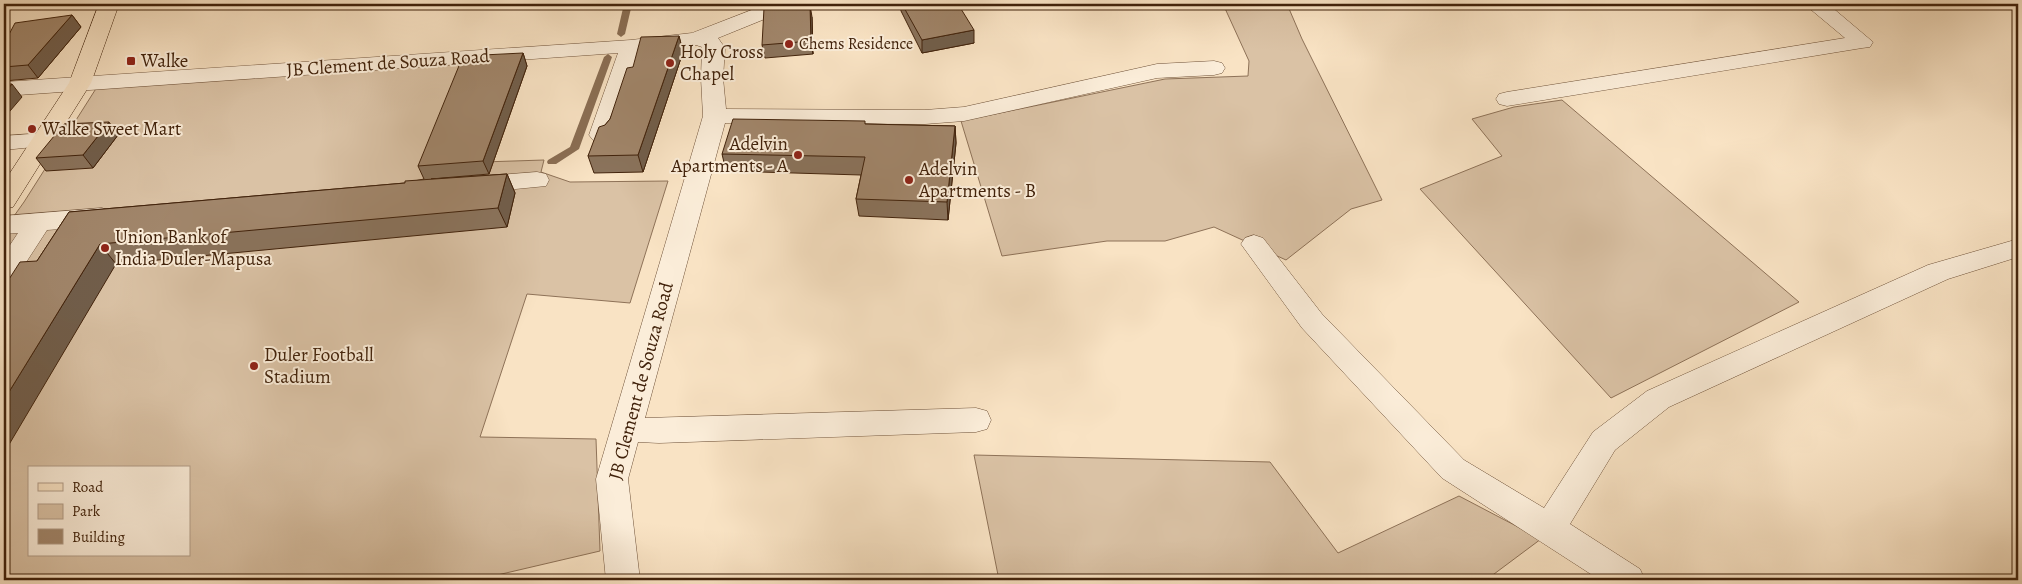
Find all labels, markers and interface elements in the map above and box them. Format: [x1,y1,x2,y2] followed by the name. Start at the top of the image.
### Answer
[799,33,913,55] place label: Chems Residence
[783,38,795,50] marker: Chems Residence
[680,39,764,87] place label: Holy Cross Chapel
[285,43,491,83] street label: JB Clement de Souza Road
[140,48,188,74] place label: Walke
[125,55,137,67] marker: Walke
[664,57,676,69] marker: Holy Cross Chapel
[41,116,181,142] place label: Walke Sweet Mart
[26,123,38,135] marker: Walke Sweet Mart
[670,131,789,179] place label: Adelvin Apartments - A
[792,149,804,161] marker: Adelvin Apartments - A
[918,156,1036,204] place label: Adelvin Apartments - B
[903,174,915,186] marker: Adelvin Apartments - B
[115,224,272,272] place label: Union Bank of India Duler-Mapusa
[99,242,111,254] marker: Union Bank of India Duler-Mapusa
[602,278,680,483] street label: JB Clement de Souza Road
[264,342,374,390] place label: Duler Football Stadium
[248,360,260,372] marker: Duler Football Stadium
[28,466,190,556] legend
[72,477,104,497] text: Road
[72,501,101,521] text: Park
[72,527,125,547] text: Building

